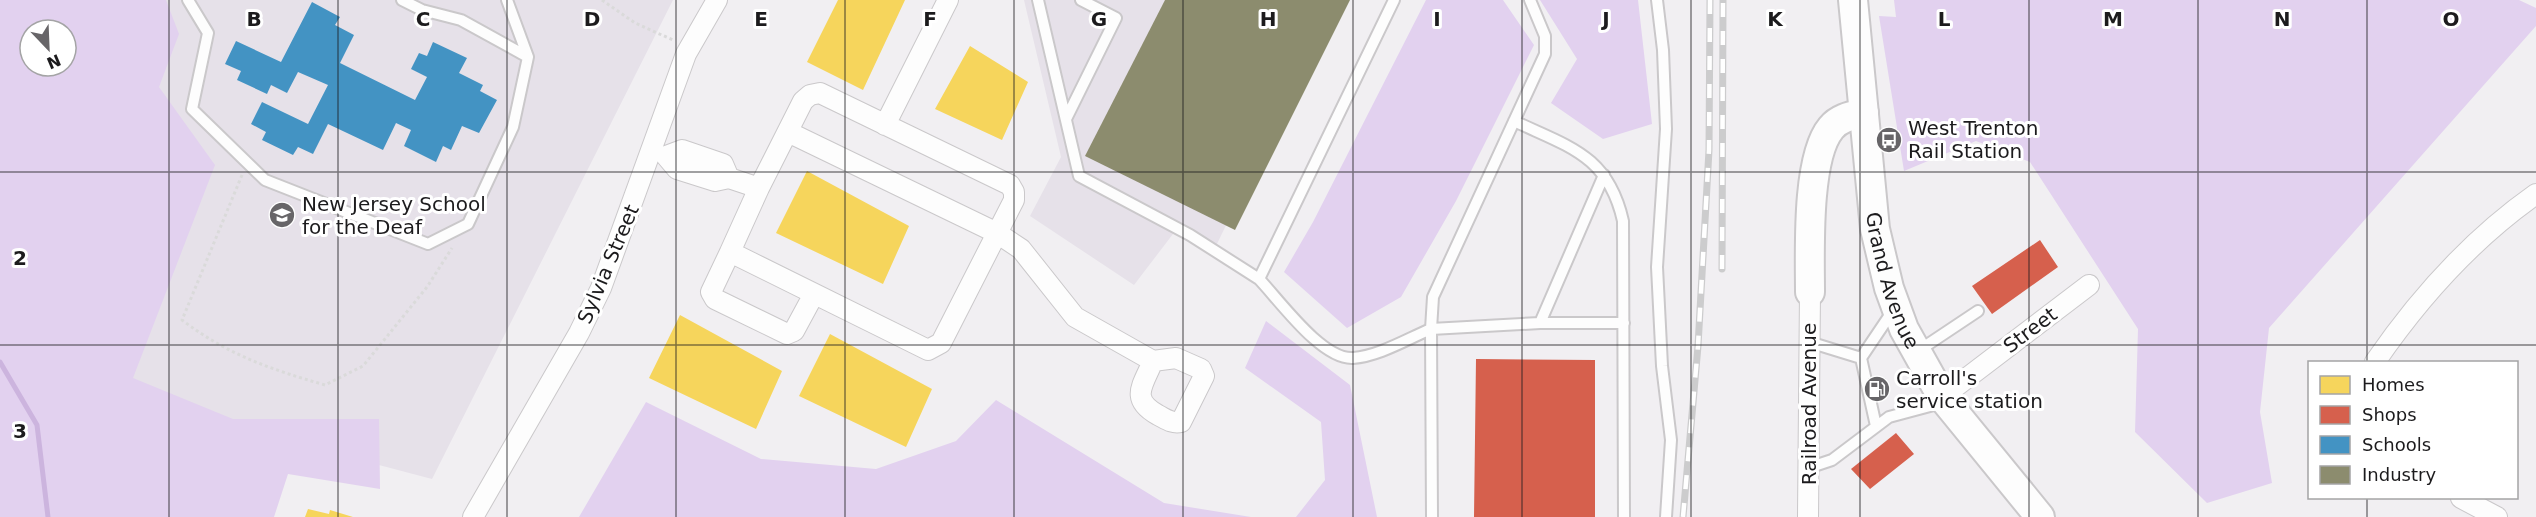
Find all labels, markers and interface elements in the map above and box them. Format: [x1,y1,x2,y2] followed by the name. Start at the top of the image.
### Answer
[246,7,262,31] text: B
[416,7,430,31] text: C
[584,7,600,31] text: D
[754,7,768,31] text: E
[923,7,937,31] text: F
[1091,7,1107,31] text: G
[1260,7,1276,31] text: H
[1433,7,1441,31] text: I
[1600,7,1610,31] text: J
[1767,7,1784,31] text: K
[1938,7,1951,31] text: L
[2103,7,2123,31] text: M
[2274,7,2290,31] text: N
[2442,7,2460,31] text: O
[18,18,78,78] north arrow
[44,50,64,73] text: N
[1908,116,2038,163] place label: West Trenton Rail Station
[1874,125,1904,155] bus stop icon: West Trenton Rail Station
[302,192,486,239] place label: New Jersey School for the Deaf
[267,200,297,230] school or university icon: New Jersey School for the Deaf
[572,201,644,327] street label: Sylvia Street
[1861,211,1925,353] street label: Grand Avenue
[13,246,27,270] text: 2
[1999,302,2062,358] street label: Street
[1797,323,1821,485] street label: Railroad Avenue
[2308,361,2518,499] legend
[1896,366,2043,413] place label: Carroll's service station
[1862,374,1892,404] fuel station icon: Carroll's service station
[2362,374,2425,395] text: Homes
[2362,404,2417,425] text: Shops
[13,419,27,443] text: 3
[2362,434,2431,455] text: Schools
[2362,464,2436,485] text: Industry

